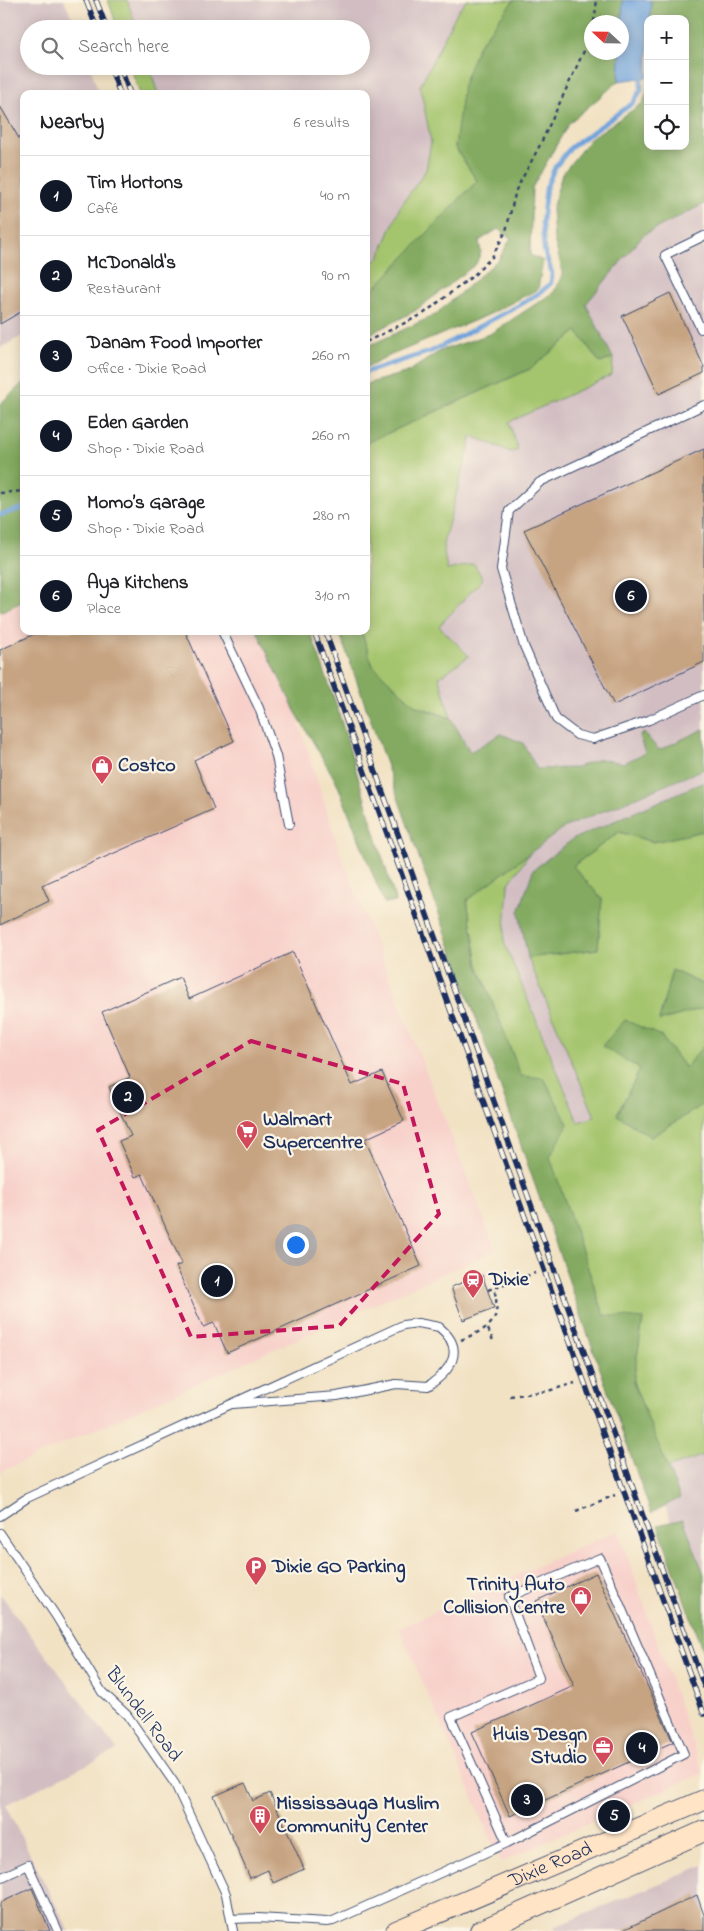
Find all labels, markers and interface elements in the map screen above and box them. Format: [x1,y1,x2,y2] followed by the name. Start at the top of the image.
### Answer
[584,15,629,60] north arrow
[644,15,689,150] map controls
[644,15,689,60] button: +
[20,20,370,75] search box
[38,34,66,62] icon: search
[78,34,169,61] text: Search here
[644,60,689,105] button: −
[644,105,689,150] button: locate
[40,108,104,138] text: Nearby
[293,111,350,135] text: 6 results
[87,170,183,197] text: Tim Hortons
[53,184,59,208] text: 1
[320,184,350,208] text: 40 m
[87,197,118,221] text: Café
[87,250,176,277] text: McDonald's
[52,264,60,288] text: 2
[322,264,350,288] text: 90 m
[87,277,161,301] text: Restaurant
[87,330,262,357] text: Danam Food Importer
[53,344,59,368] text: 3
[312,344,350,368] text: 260 m
[87,357,206,381] text: Office · Dixie Road
[87,410,188,437] text: Eden Garden
[53,424,59,448] text: 4
[312,424,350,448] text: 260 m
[87,437,204,461] text: Shop · Dixie Road
[87,490,205,517] text: Momo’s Garage
[51,504,61,528] text: 5
[313,504,350,528] text: 280 m
[87,517,204,541] text: Shop · Dixie Road
[87,570,188,597] text: Aya Kitchens
[615,577,647,615] pin: 6
[52,584,60,608] text: 6
[315,584,350,608] text: 310 m
[87,597,121,621] text: Place
[118,752,176,781] place label: Costco
[90,754,114,785] shop icon: Costco
[112,1078,144,1116] pin: 2
[263,1106,364,1158] place label: Walmart Supercentre
[235,1119,259,1150] supermarket icon: Walmart Supercentre
[283,1232,309,1258] your location
[201,1262,233,1300] pin: 1
[488,1266,530,1295] place label: Dixie
[461,1268,485,1299] station icon: Dixie
[271,1553,405,1583] place label: Dixie GO Parking
[244,1555,268,1586] parking icon: Dixie GO Parking
[443,1571,566,1623] place label: Trinity Auto Collision Centre
[569,1585,593,1616] shop icon: Trinity Auto Collision Centre
[97,1661,188,1769] street label: Blundell Road
[493,1721,587,1773] place label: Huis Desgn Studio
[626,1729,658,1767] pin: 4
[591,1735,615,1766] office icon: Huis Desgn Studio
[511,1781,543,1819] pin: 3
[276,1790,440,1843] place label: Mississauga Muslim Community Center
[598,1797,630,1835] pin: 5
[248,1804,272,1835] building icon: Mississauga Muslim Community Center
[503,1835,597,1896] street label: Dixie Road

